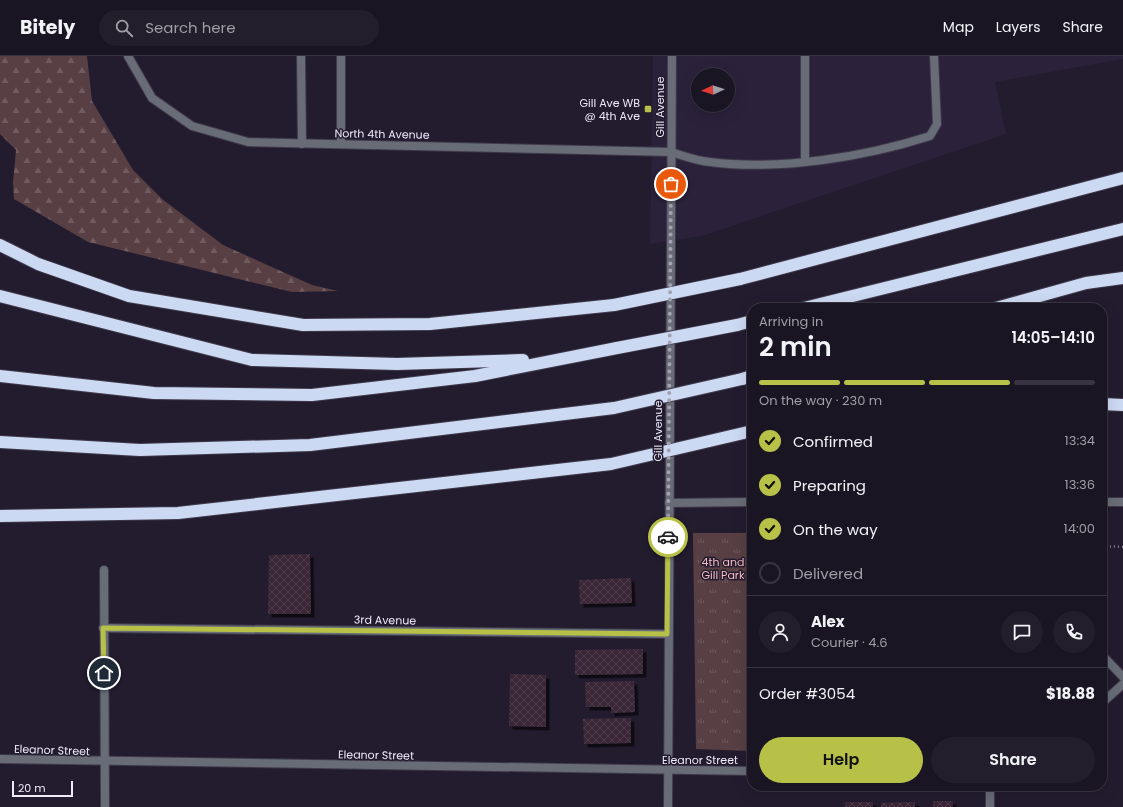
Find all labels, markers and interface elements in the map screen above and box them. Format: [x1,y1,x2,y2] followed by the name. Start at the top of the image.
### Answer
[99,10,379,46] search box
[20,14,75,41] text: Bitely
[113,17,135,39] icon: search
[145,17,236,38] text: Search here
[943,17,974,37] text: Map
[996,17,1040,37] text: Layers
[1062,17,1103,37] text: Share
[691,68,735,112] north arrow
[691,68,735,112] map controls
[652,76,668,137] street label: Gill Avenue
[580,95,640,124] place label: Gill Ave WB @ 4th Ave
[643,104,653,114] marker: Gill Ave WB @ 4th Ave
[334,125,430,143] street label: North 4th Avenue
[654,167,688,201] pin
[660,173,682,195] icon: bag
[759,312,823,331] text: Arriving in
[1011,327,1095,348] text: 14:05–14:10
[759,329,832,365] text: 2 min
[759,391,882,410] text: On the way · 230 m
[650,400,666,461] street label: Gill Avenue
[759,430,781,452] icon: check
[793,431,873,452] text: Confirmed
[1065,431,1095,450] text: 13:34
[759,474,781,496] icon: check
[793,475,866,496] text: Preparing
[1065,475,1095,494] text: 13:36
[648,517,688,557] courier
[759,518,781,540] icon: check
[793,519,878,540] text: On the way
[1064,519,1095,538] text: 14:00
[657,526,679,548] icon: car
[701,554,745,583] park label: 4th and Gill Park
[793,563,863,584] text: Delivered
[354,611,416,629] street label: 3rd Avenue
[759,611,801,653] button: person
[811,611,845,632] text: Alex
[1001,611,1043,653] button: chat
[1053,611,1095,653] button: phone
[811,633,888,652] text: Courier · 4.6
[87,656,121,690] pin
[93,662,115,684] icon: home
[759,683,855,704] text: Order #3054
[1046,683,1095,704] text: $18.88
[759,737,923,783] button: Help
[931,737,1095,783] button: Share
[14,741,90,759] street label: Eleanor Street
[338,746,414,764] street label: Eleanor Street
[662,752,738,768] street label: Eleanor Street
[12,779,73,798] scale bar
[18,780,46,796] text: 20 m

